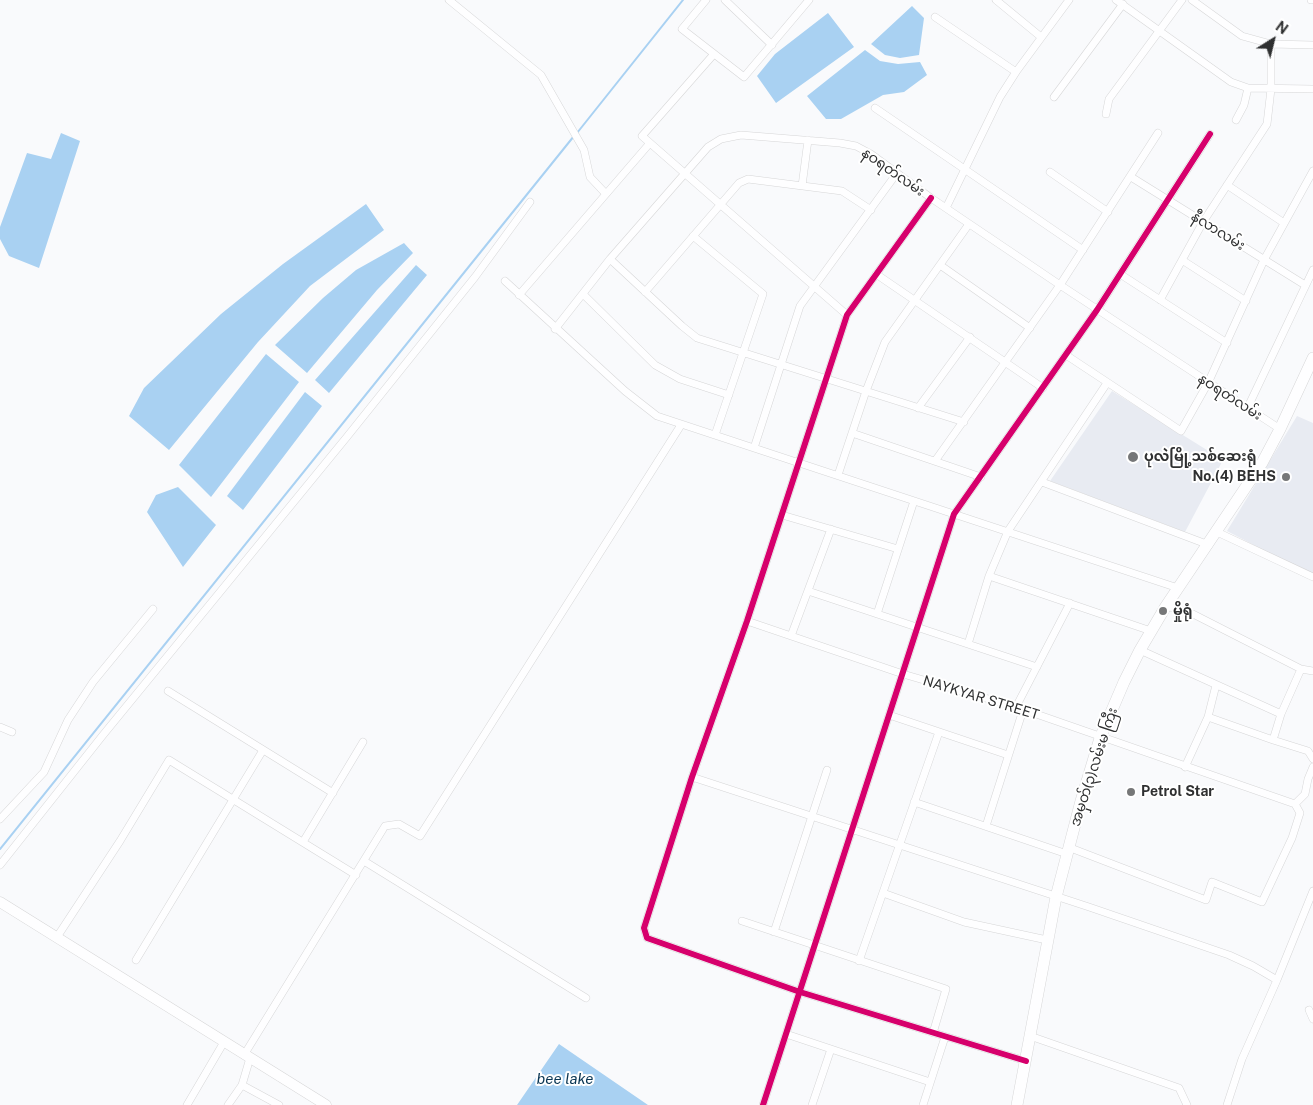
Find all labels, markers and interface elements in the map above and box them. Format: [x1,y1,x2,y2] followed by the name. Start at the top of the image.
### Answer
[1248,15,1298,65] north arrow
[1273,18,1291,38] text: N
[858,144,928,200] street label: နဝရတ်လမ်း
[1188,208,1248,254] street label: နီလာလမ်း
[1195,370,1265,424] street label: နဝရတ်လမ်း
[1144,449,1256,465] place label: ပုလဲမြို့သစ်ဆေးရုံ
[1126,450,1140,464] marker: ပုလဲမြို့သစ်ဆေးရုံ
[1193,469,1276,485] place label: No.(4) BEHS
[1280,471,1292,483] marker: No.(4) BEHS
[1173,603,1193,619] place label: မှိုရုံ
[1157,605,1169,617] marker: မှိုရုံ
[921,672,1041,724] street label: NAYKYAR STREET
[1067,705,1121,829] street label: အမှတ်(၃)လမ်းမ ကြီး
[1141,784,1214,800] place label: Petrol Star
[1125,786,1137,798] marker: Petrol Star
[537,1070,593,1088] water label: bee lake

